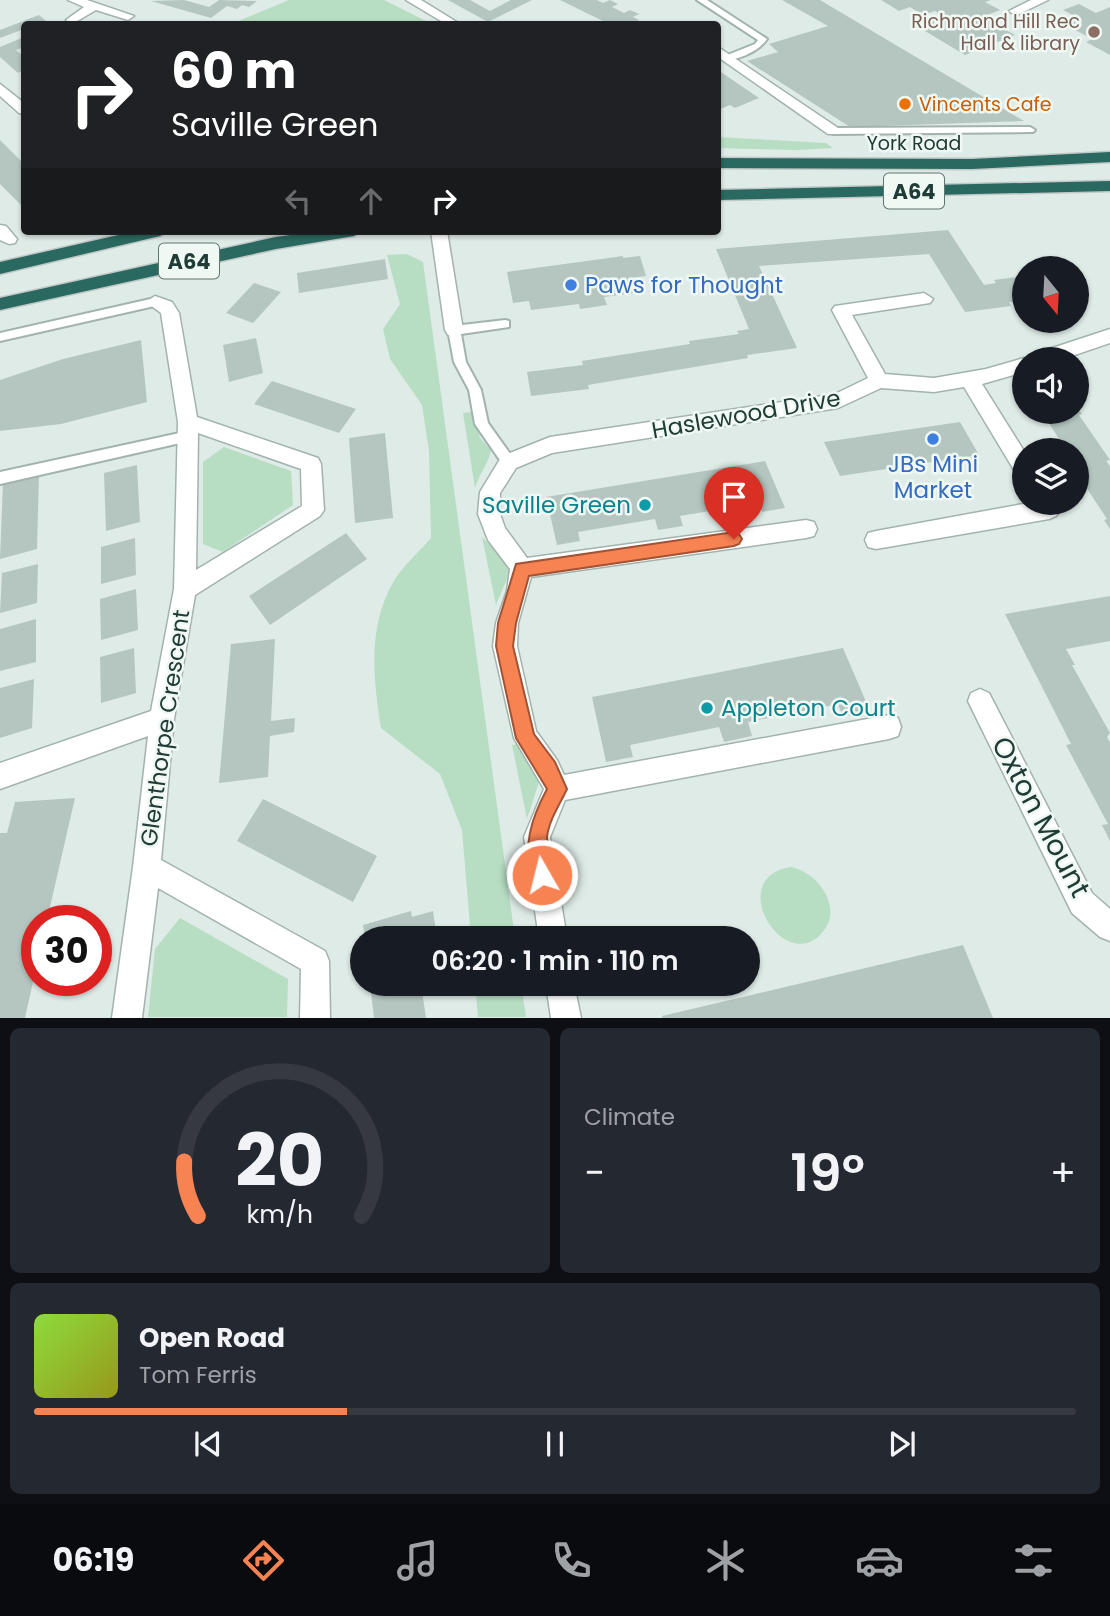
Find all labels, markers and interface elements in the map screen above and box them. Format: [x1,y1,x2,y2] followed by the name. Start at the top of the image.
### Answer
[911,8,1080,57] place label: Richmond Hill Rec Hall & library
[1086,24,1102,40] marker: Richmond Hill Rec Hall & library
[171,37,296,105] text: 60 m
[56,49,147,140] icon: right
[919,91,1052,118] place label: Vincents Cafe
[897,96,913,112] marker: Vincents Cafe
[171,102,378,147] text: Saville Green
[867,130,961,157] street label: York Road
[884,174,944,208] road number: A64
[279,182,317,220] icon: left
[352,182,390,220] icon: ahead
[425,182,463,220] icon: right
[159,244,219,278] road number: A64
[1012,256,1088,332] north arrow
[1012,256,1089,515] map controls
[585,269,783,301] place label: Paws for Thought
[563,277,579,293] marker: Paws for Thought
[1012,347,1089,424] button: sound
[649,382,843,446] street label: Haslewood Drive
[925,431,941,447] marker: JBs Mini Market
[1012,438,1089,515] button: layers
[888,448,978,506] place label: JBs Mini Market
[704,467,764,539] pin
[715,478,753,516] icon: arrive
[482,489,631,521] place label: Saville Green
[637,497,653,513] marker: Saville Green
[133,608,197,848] street label: Glenthorpe Crescent
[721,692,896,724] place label: Appleton Court
[699,700,715,716] marker: Appleton Court
[982,730,1100,904] street label: Oxton Mount
[505,838,579,912] position arrow
[21,905,112,996] speed limit sign: 30
[431,943,679,979] text: 06:20 · 1 min · 110 m
[584,1101,675,1133] text: Climate
[235,1111,325,1212] text: 20
[790,1136,865,1209] text: 19°
[584,1146,605,1199] text: −
[1050,1146,1076,1199] text: +
[247,1197,313,1232] text: km/h
[139,1320,285,1356] text: Open Road
[139,1359,257,1391] text: Tom Ferris
[189,1425,227,1463] icon: previous
[536,1425,574,1463] icon: pause
[883,1425,921,1463] icon: next
[239,1536,288,1585] icon: directions
[393,1536,442,1585] icon: music
[547,1536,596,1585] icon: phone
[701,1536,750,1585] icon: climate
[855,1536,904,1585] icon: car
[1009,1536,1058,1585] icon: filters
[52,1537,134,1582] text: 06:19

